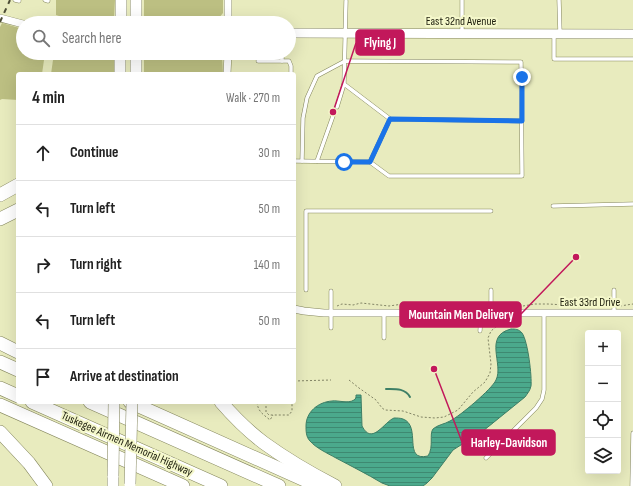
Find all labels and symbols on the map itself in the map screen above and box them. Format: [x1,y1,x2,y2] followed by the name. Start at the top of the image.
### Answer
[426,14,496,29] street label: East 32nd Avenue
[356,30,404,55] callout: Flying J
[364,35,396,51] text: Flying J
[513,68,531,86] route end
[335,153,353,171] route start
[560,295,620,310] street label: East 33rd Drive
[400,302,521,327] callout: Mountain Men Delivery
[408,307,514,323] text: Mountain Men Delivery
[59,408,195,480] street label: Tuskegee Airmen Memorial Highway
[462,430,555,455] callout: Harley-Davidson
[471,435,548,451] text: Harley-Davidson

